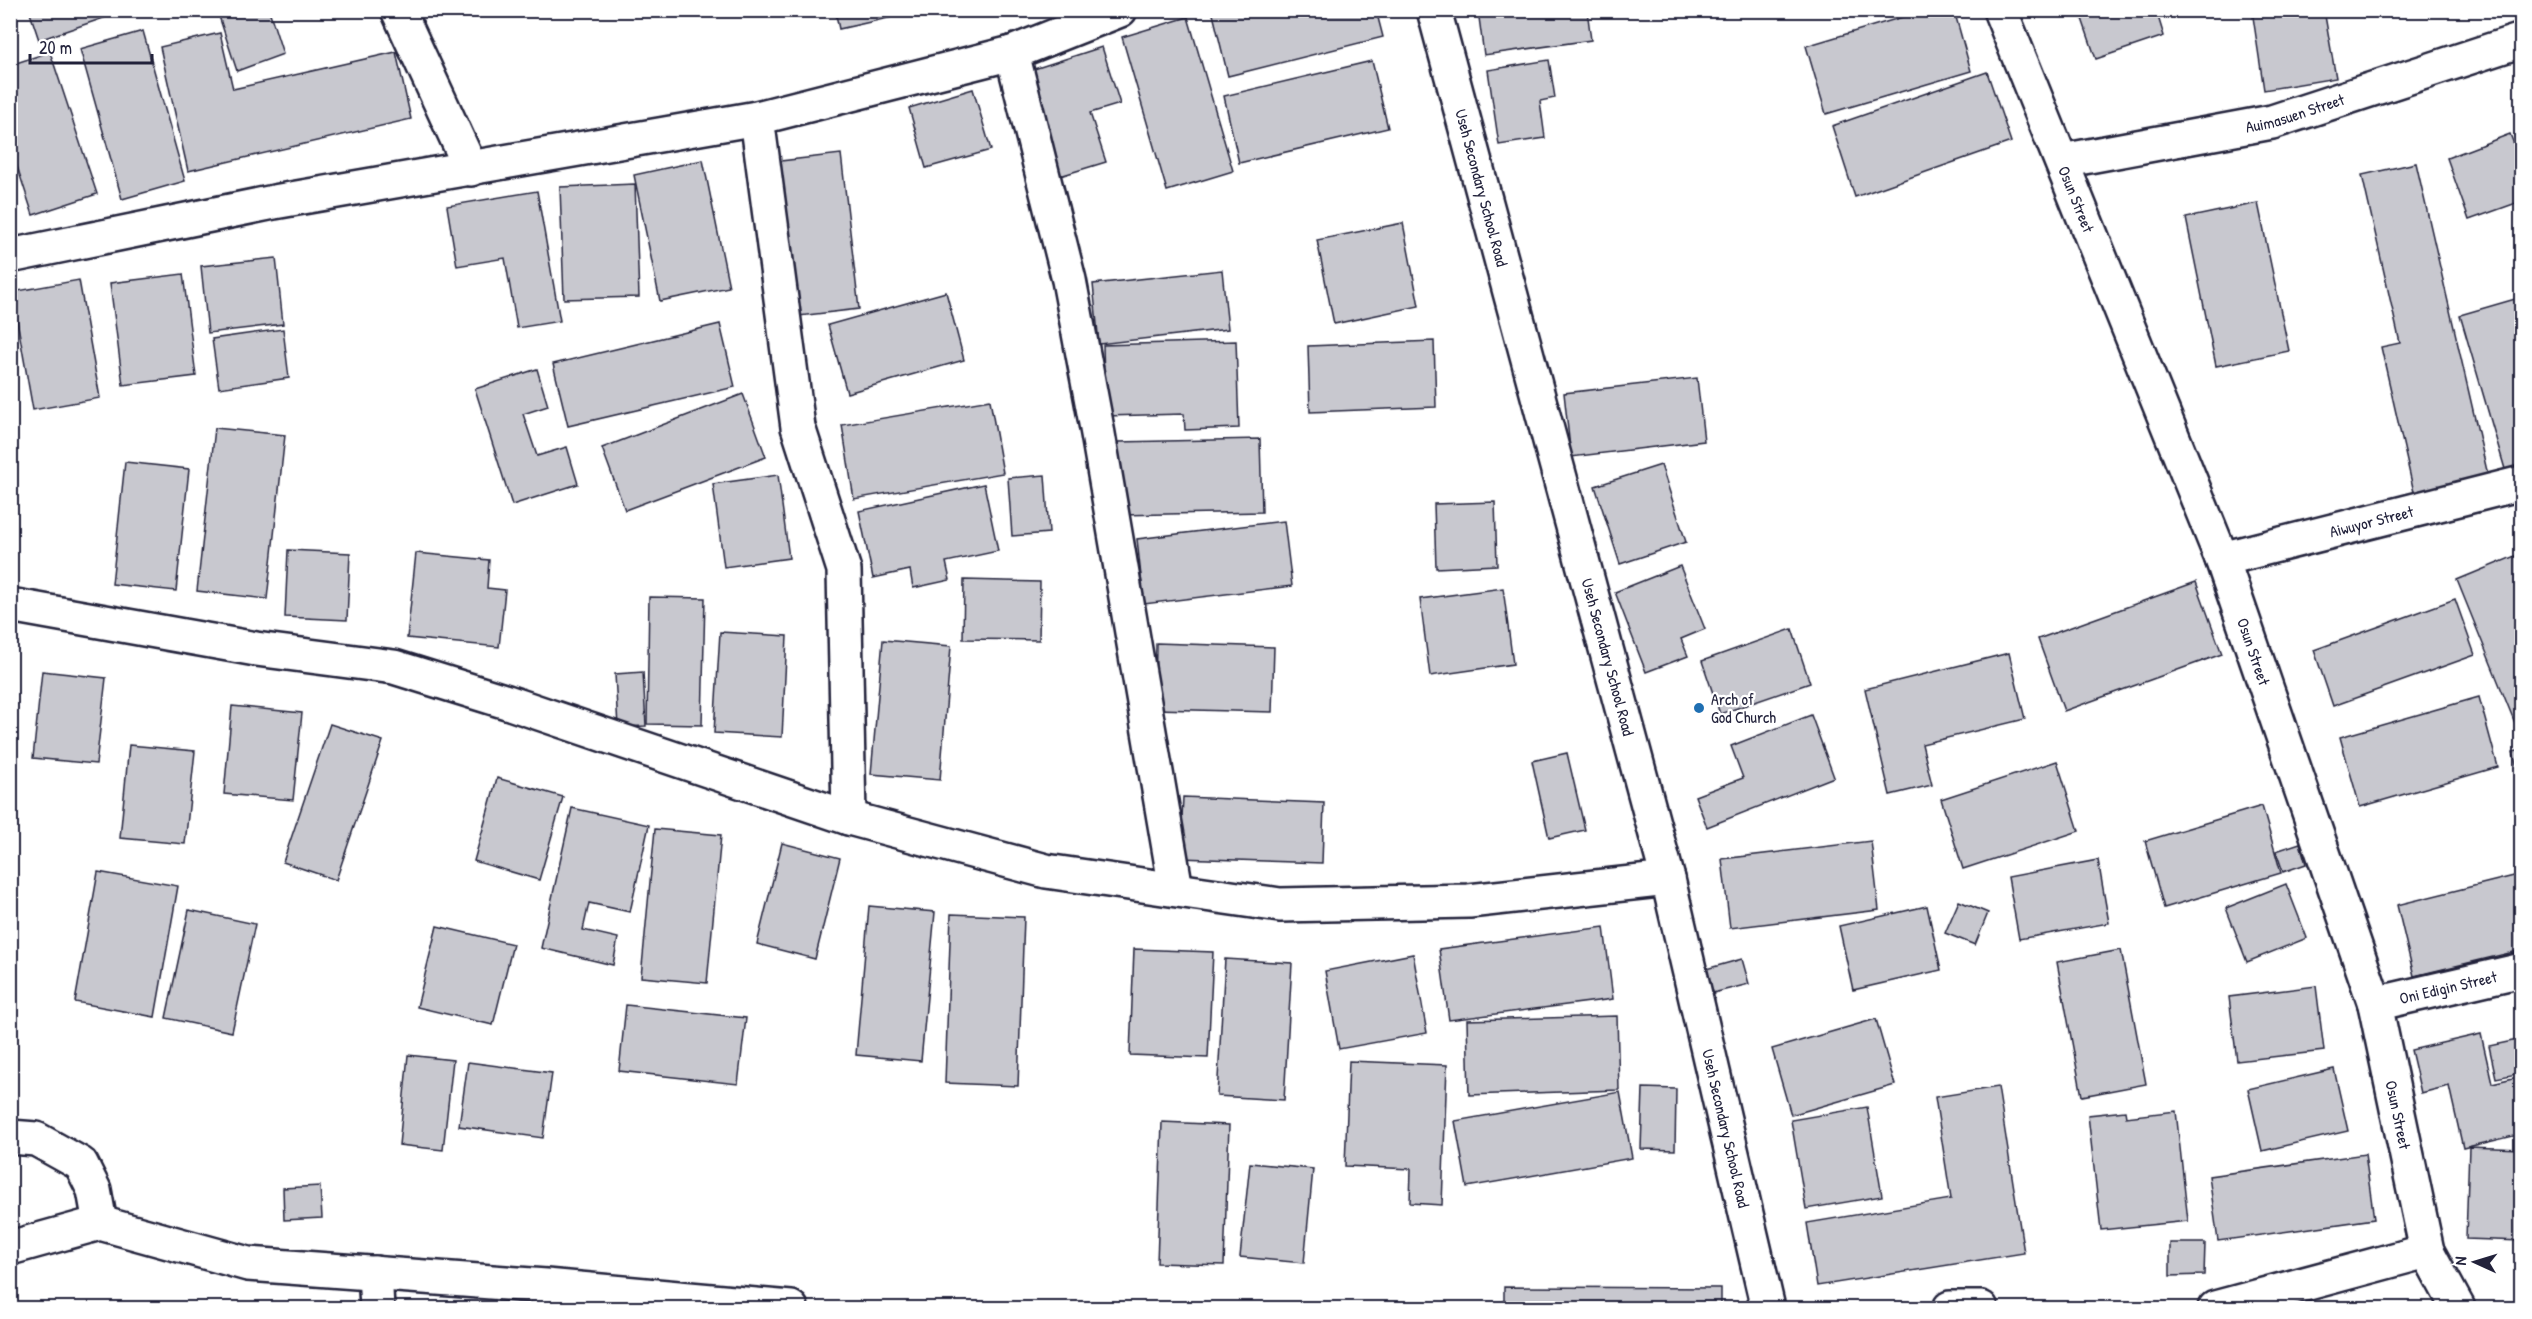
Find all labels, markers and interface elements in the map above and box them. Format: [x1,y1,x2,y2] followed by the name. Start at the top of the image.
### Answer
[30,27,152,65] scale bar
[39,35,72,60] text: 20 m
[2244,88,2348,138] street label: Auimasuen Street
[1450,107,1514,269] street label: Useh Secondary School Road
[2053,163,2100,236] street label: Osun Street
[2327,500,2416,542] street label: Aiwuyor Street
[1577,576,1640,738] street label: Useh Secondary School Road
[2232,615,2276,688] street label: Osun Street
[1711,688,1776,728] place label: Arch of God Church
[1692,701,1706,715] marker: Arch of God Church
[2397,965,2499,1009] street label: Oni Edigin Street
[1697,1047,1755,1210] street label: Useh Secondary School Road
[2380,1078,2416,1152] street label: Osun Street
[2445,1232,2505,1292] north arrow
[2449,1255,2471,1266] text: N

